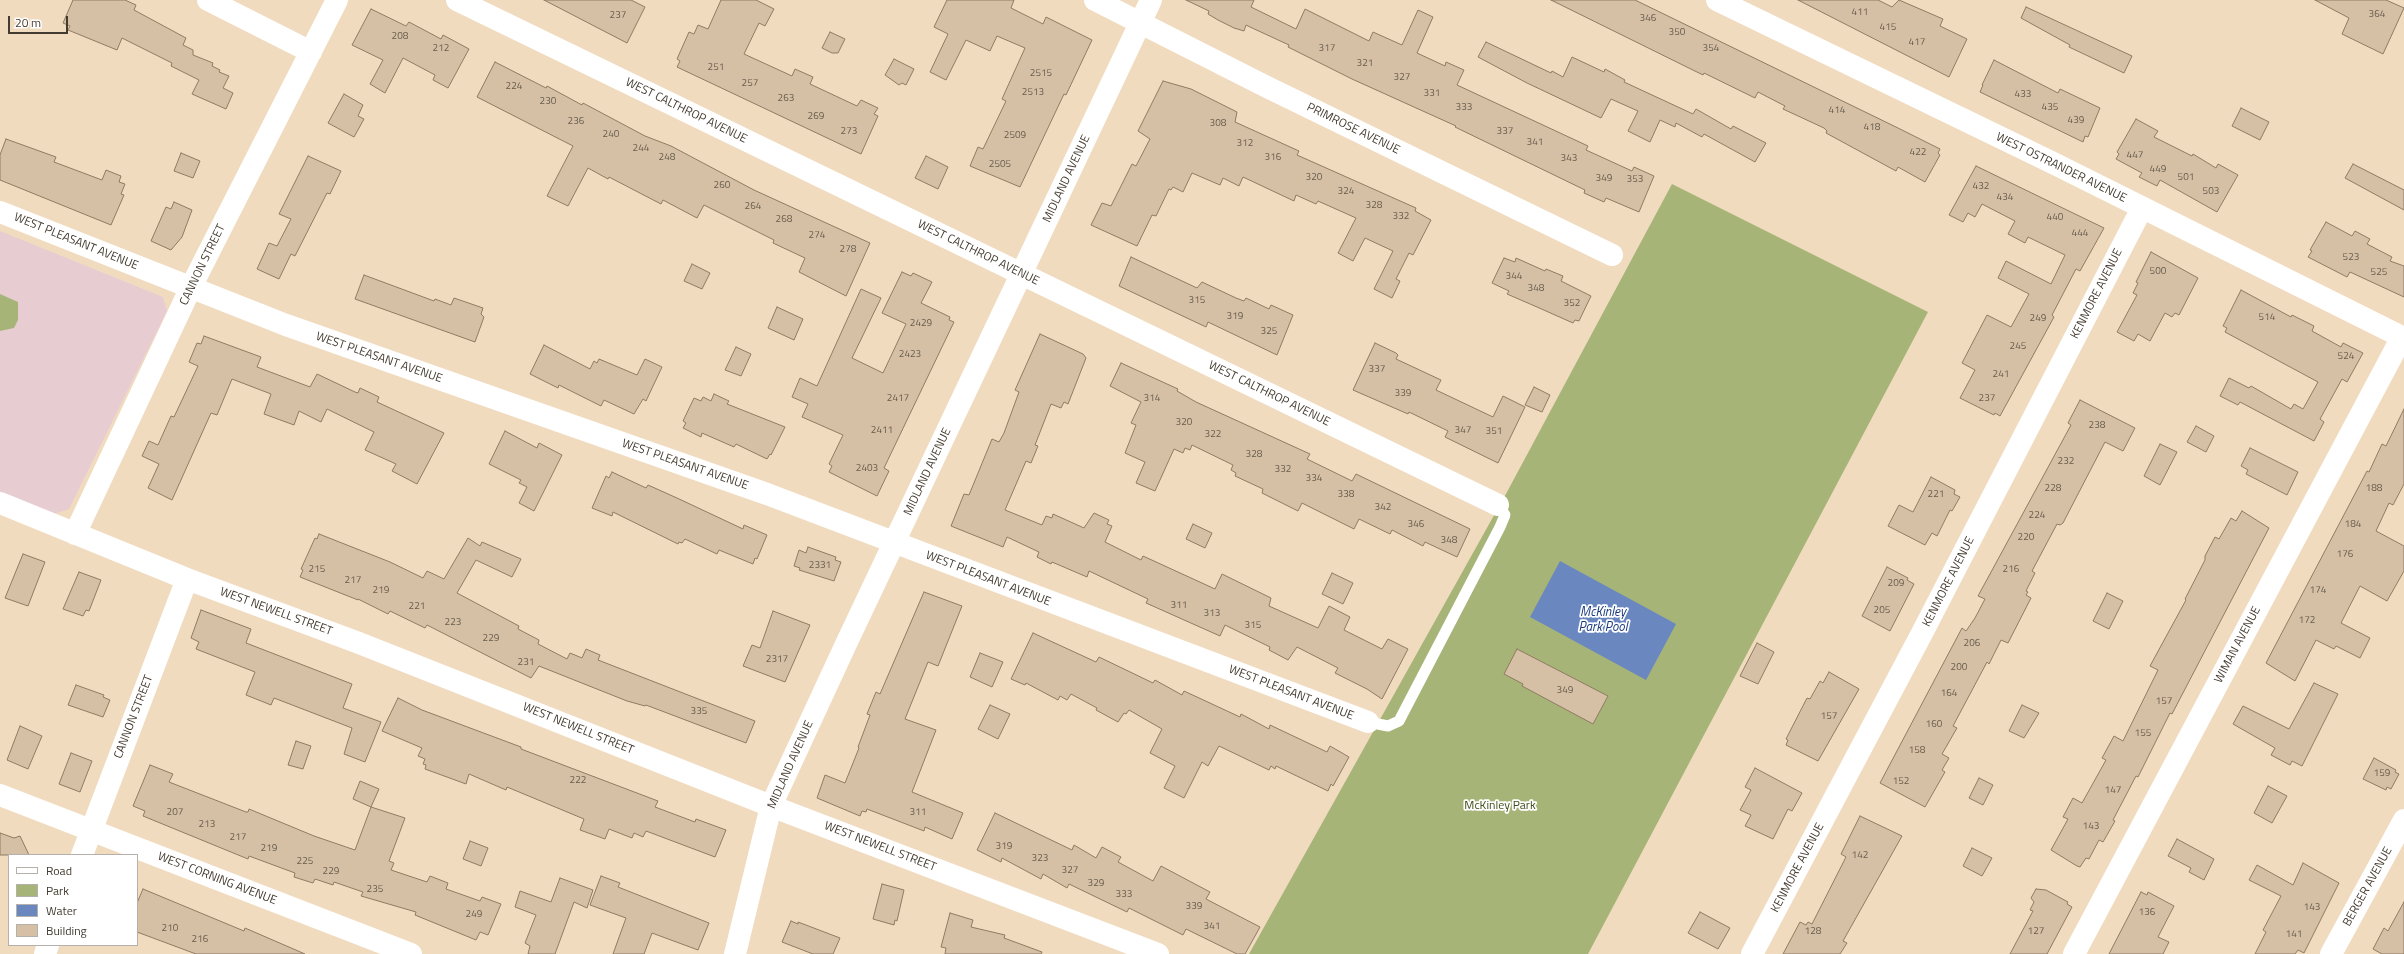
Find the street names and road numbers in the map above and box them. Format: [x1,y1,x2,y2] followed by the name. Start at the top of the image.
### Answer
[623,75,749,147] street label: WEST CALTHROP AVENUE
[1304,100,1402,158] street label: PRIMROSE AVENUE
[1993,130,2129,206] street label: WEST OSTRANDER AVENUE
[1040,133,1094,225] street label: MIDLAND AVENUE
[12,210,140,274] street label: WEST PLEASANT AVENUE
[915,217,1041,289] street label: WEST CALTHROP AVENUE
[177,222,229,308] street label: CANNON STREET
[2068,247,2126,341] street label: KENMORE AVENUE
[314,330,444,386] street label: WEST PLEASANT AVENUE
[1206,358,1332,430] street label: WEST CALTHROP AVENUE
[901,426,955,518] street label: MIDLAND AVENUE
[620,437,750,493] street label: WEST PLEASANT AVENUE
[1920,535,1978,629] street label: KENMORE AVENUE
[923,548,1053,610] street label: WEST PLEASANT AVENUE
[218,585,334,639] street label: WEST NEWELL STREET
[2212,604,2264,686] street label: WIMAN AVENUE
[1226,662,1356,724] street label: WEST PLEASANT AVENUE
[111,673,157,761] street label: CANNON STREET
[520,700,636,758] street label: WEST NEWELL STREET
[765,719,817,811] street label: MIDLAND AVENUE
[822,819,938,875] street label: WEST NEWELL STREET
[1768,821,1828,915] street label: KENMORE AVENUE
[2340,845,2396,929] street label: BERGER AVENUE
[155,850,279,908] street label: WEST CORNING AVENUE

